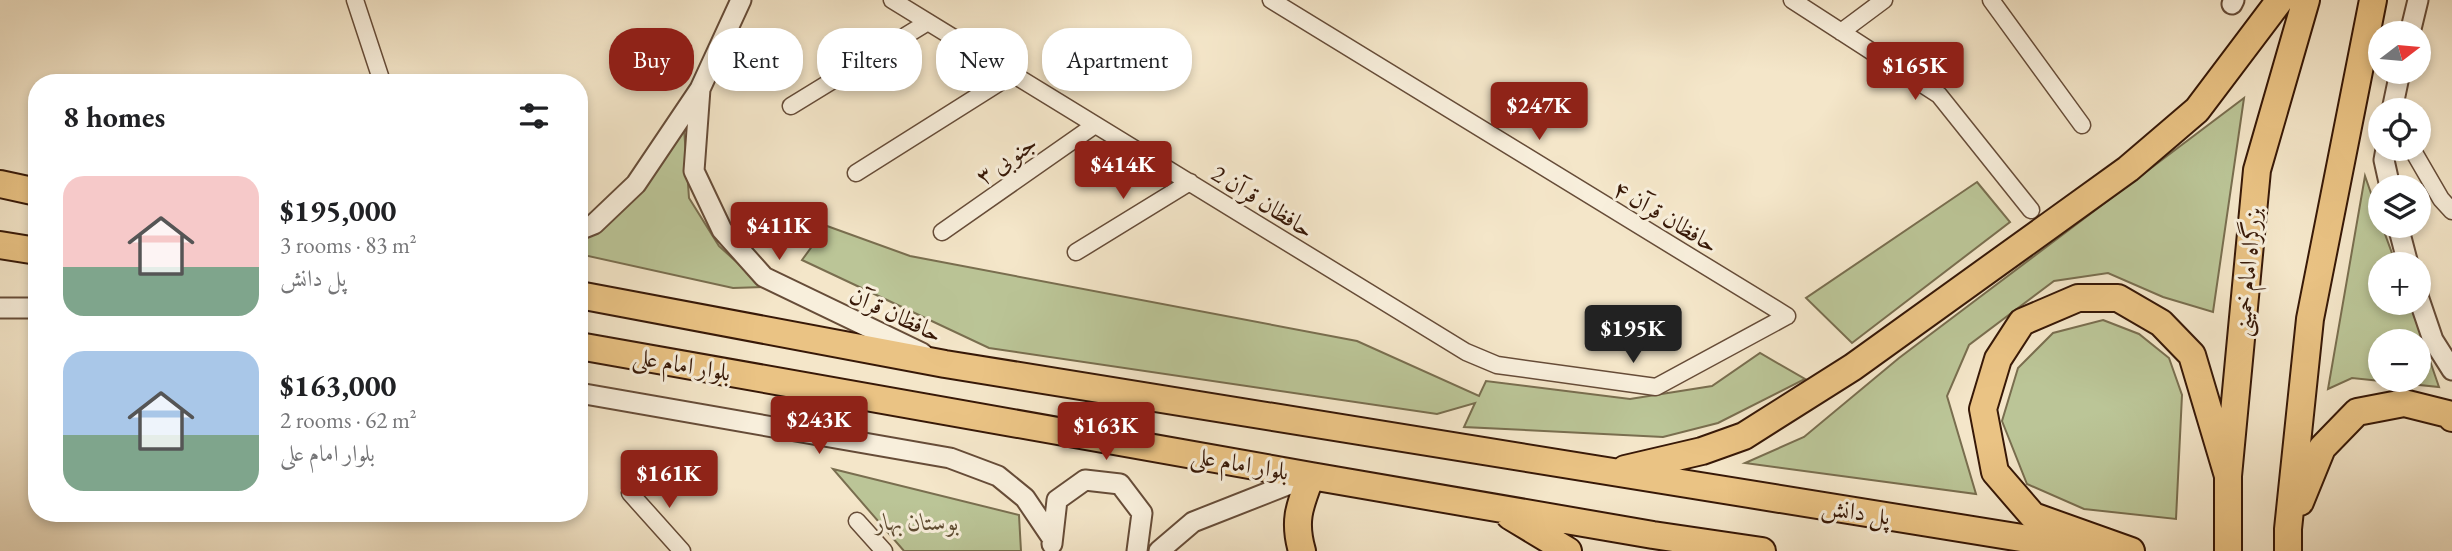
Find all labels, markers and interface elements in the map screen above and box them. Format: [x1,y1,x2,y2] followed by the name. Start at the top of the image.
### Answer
[2368,21,2431,84] north arrow
[2368,21,2431,392] map controls
[609,28,694,91] chip: Buy
[708,28,803,91] chip: Rent
[817,28,922,91] chip: Filters
[936,28,1028,91] chip: New
[1042,28,1192,91] chip: Apartment
[1866,42,1964,102] pin: $165K
[1883,50,1947,80] text: $165K
[1490,82,1588,142] pin: $247K
[1507,90,1571,120] text: $247K
[63,97,165,136] text: 8 homes
[515,97,553,135] icon: filters
[2368,98,2431,161] button: locate
[969,127,1044,193] street label: جنوبی ۳
[1074,142,1172,201] pin: $414K
[1091,149,1155,179] text: $414K
[1206,157,1320,245] street label: حافظان قرآن 2
[1608,172,1724,260] street label: حافظان قرآن ۴
[2368,175,2431,238] button: layers
[280,191,396,230] text: $195,000
[730,202,828,262] pin: $411K
[119,204,203,288] icon: home
[2226,206,2274,338] street label: بزرگراه امام خمینی
[747,210,811,240] text: $411K
[280,230,417,260] text: 3 rooms · 83 m²
[2368,252,2431,315] button: +
[280,263,346,293] text: پل دانش
[845,279,947,349] street label: حافظان قرآن
[1584,306,1682,365] pin: $195K
[1601,313,1665,343] text: $195K
[2368,329,2431,392] button: −
[630,340,733,394] street label: بلوار امام علی
[280,366,396,405] text: $163,000
[119,379,203,463] icon: home
[770,396,868,456] pin: $243K
[1057,402,1155,462] pin: $163K
[787,404,851,434] text: $243K
[280,405,417,435] text: 2 rooms · 62 m²
[1074,410,1138,440] text: $163K
[280,438,375,468] text: بلوار امام علی
[1188,439,1291,493] street label: بلوار امام علی
[620,450,718,510] pin: $161K
[637,458,701,488] text: $161K
[1819,490,1894,534] street label: پل دانش
[873,506,960,537] park label: بوستان بهار

